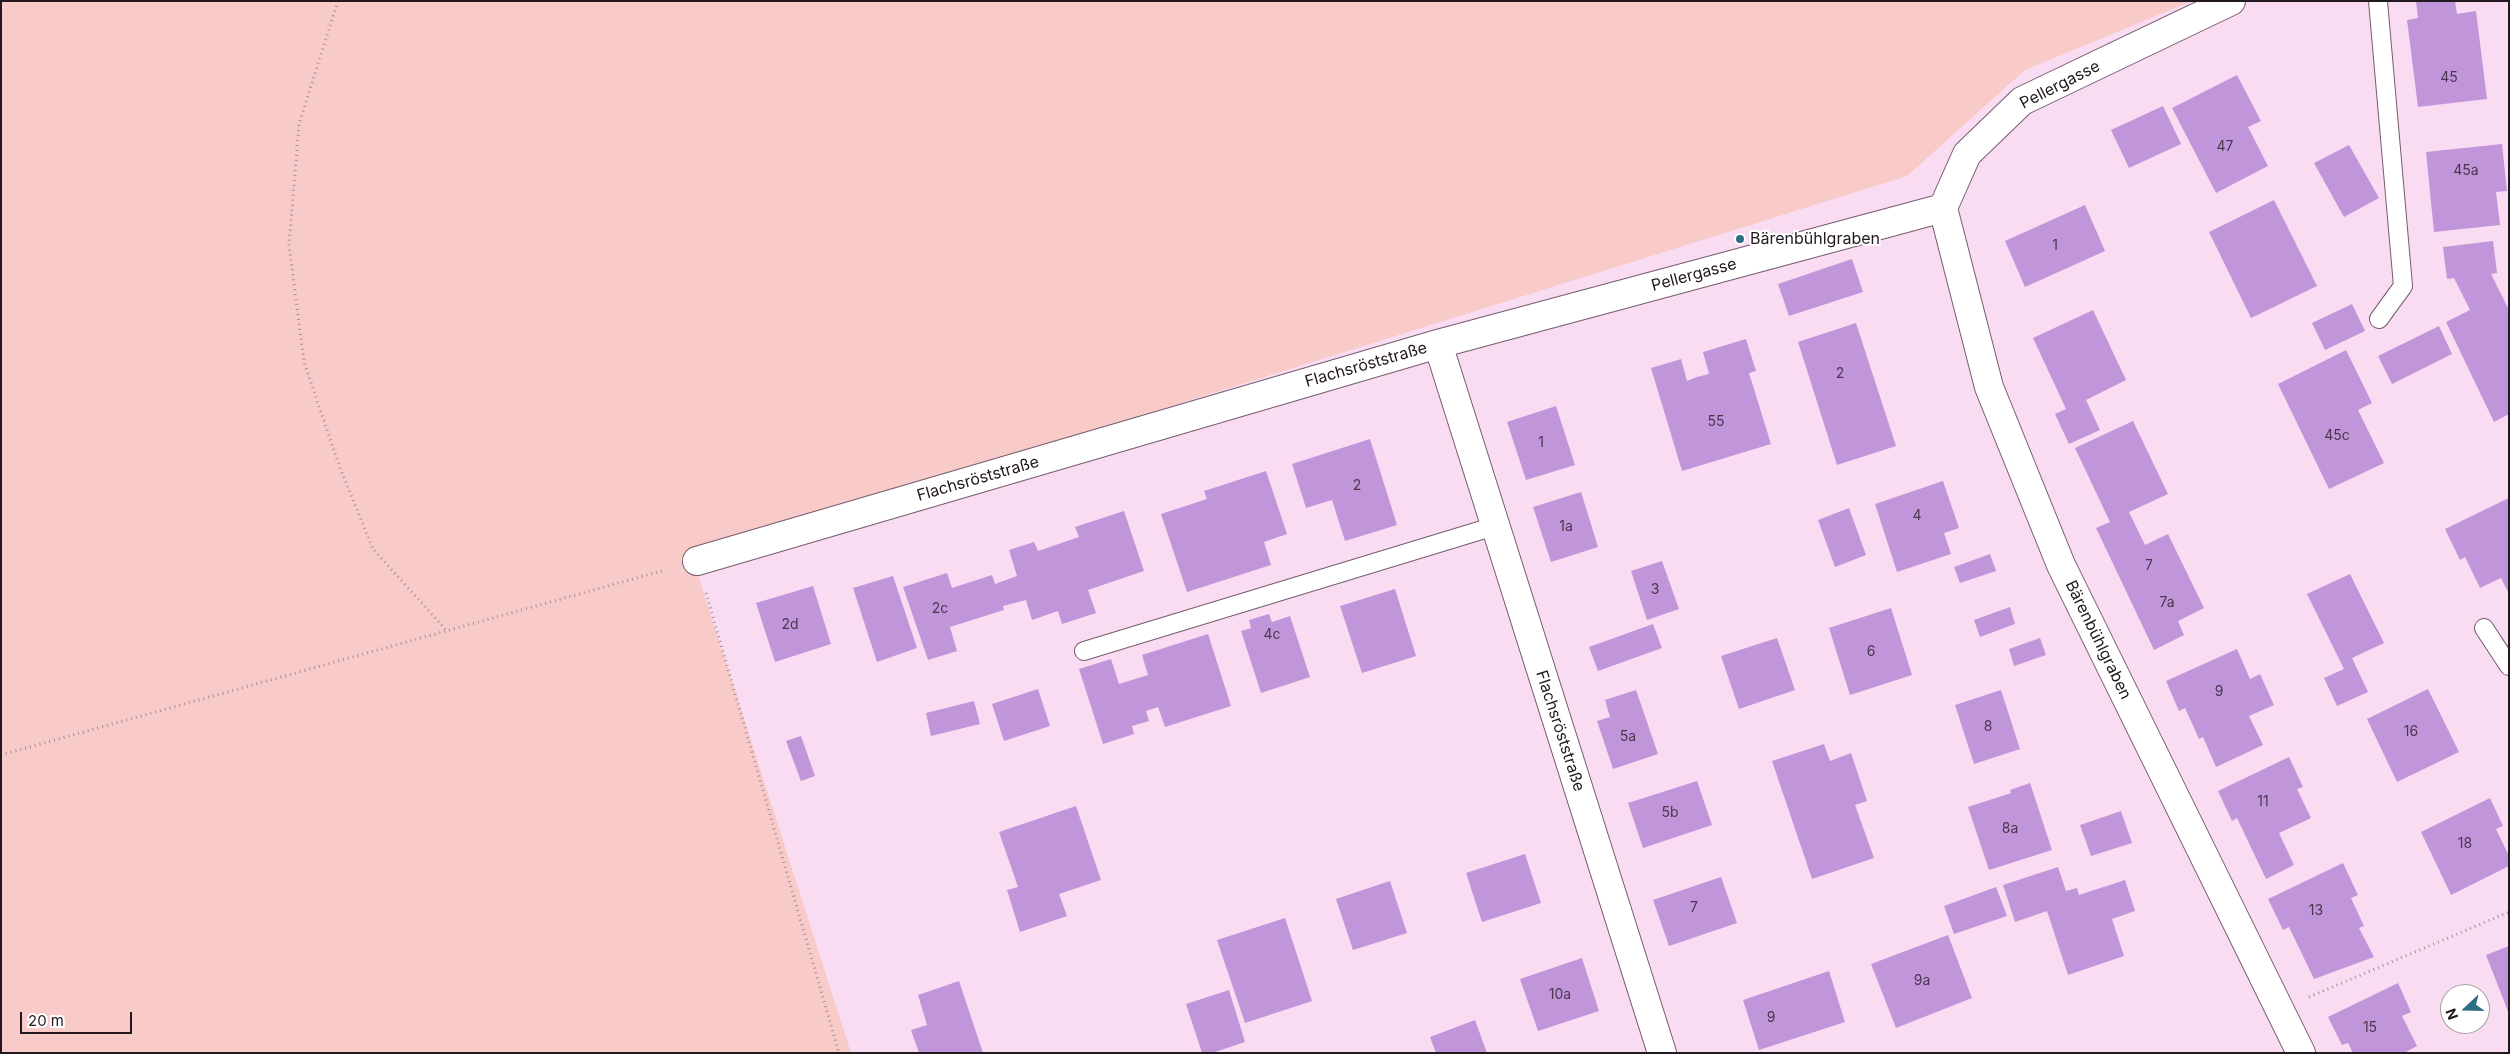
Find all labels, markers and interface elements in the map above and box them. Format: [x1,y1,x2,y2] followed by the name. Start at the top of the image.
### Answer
[2017,57,2103,113] street label: Pellergasse
[2440,70,2458,86] house number: 45
[2217,139,2233,155] house number: 47
[2453,163,2479,179] house number: 45a
[1750,229,1880,249] place label: Bärenbühlgraben
[1734,233,1746,245] marker: Bärenbühlgraben
[2052,238,2058,254] house number: 1
[1649,254,1739,296] street label: Pellergasse
[1303,338,1429,392] street label: Flachsröststraße
[1836,366,1844,382] house number: 2
[1707,414,1725,430] house number: 55
[2324,428,2350,444] house number: 45c
[1538,435,1544,451] house number: 1
[915,452,1041,506] street label: Flachsröststraße
[1353,478,1361,494] house number: 2
[1912,508,1922,524] house number: 4
[1559,519,1573,535] house number: 1a
[2145,558,2153,574] house number: 7
[2061,577,2135,703] street label: Bärenbühlgraben
[1651,582,1659,598] house number: 3
[2159,595,2175,611] house number: 7a
[932,601,948,617] house number: 2c
[781,617,799,633] house number: 2d
[1263,627,1281,643] house number: 4c
[1867,644,1875,660] house number: 6
[1531,668,1589,794] street label: Flachsröststraße
[2215,684,2223,700] house number: 9
[1984,719,1992,735] house number: 8
[2404,724,2418,740] house number: 16
[1620,729,1636,745] house number: 5a
[2257,794,2269,810] house number: 11
[1661,805,1679,821] house number: 5b
[2002,821,2018,837] house number: 8a
[2458,836,2472,852] house number: 18
[1690,900,1698,916] house number: 7
[2309,903,2323,919] house number: 13
[1914,973,1930,989] house number: 9a
[2440,984,2490,1034] north arrow
[1549,987,1571,1003] house number: 10a
[22,1002,135,1034] scale bar
[2442,1006,2461,1022] text: N
[1767,1010,1775,1026] house number: 9
[28,1011,64,1030] text: 20 m
[2363,1020,2377,1036] house number: 15

